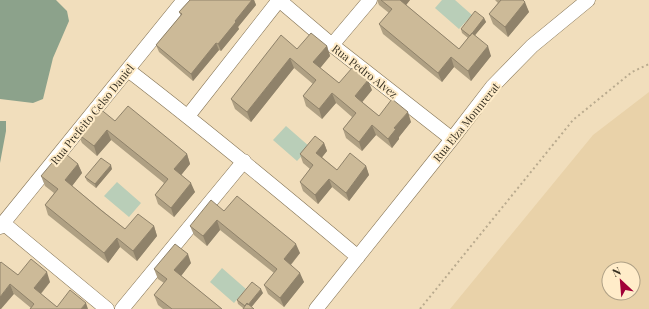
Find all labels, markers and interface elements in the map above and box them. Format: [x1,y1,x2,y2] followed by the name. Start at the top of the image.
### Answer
[329,41,401,101] street label: Rua Pedro Alvez
[47,61,137,167] street label: Rua Prefeito Celso Daniel
[429,79,503,165] street label: Rua Elza Monnrerat
[601,261,641,301] north arrow
[610,263,623,280] text: N

